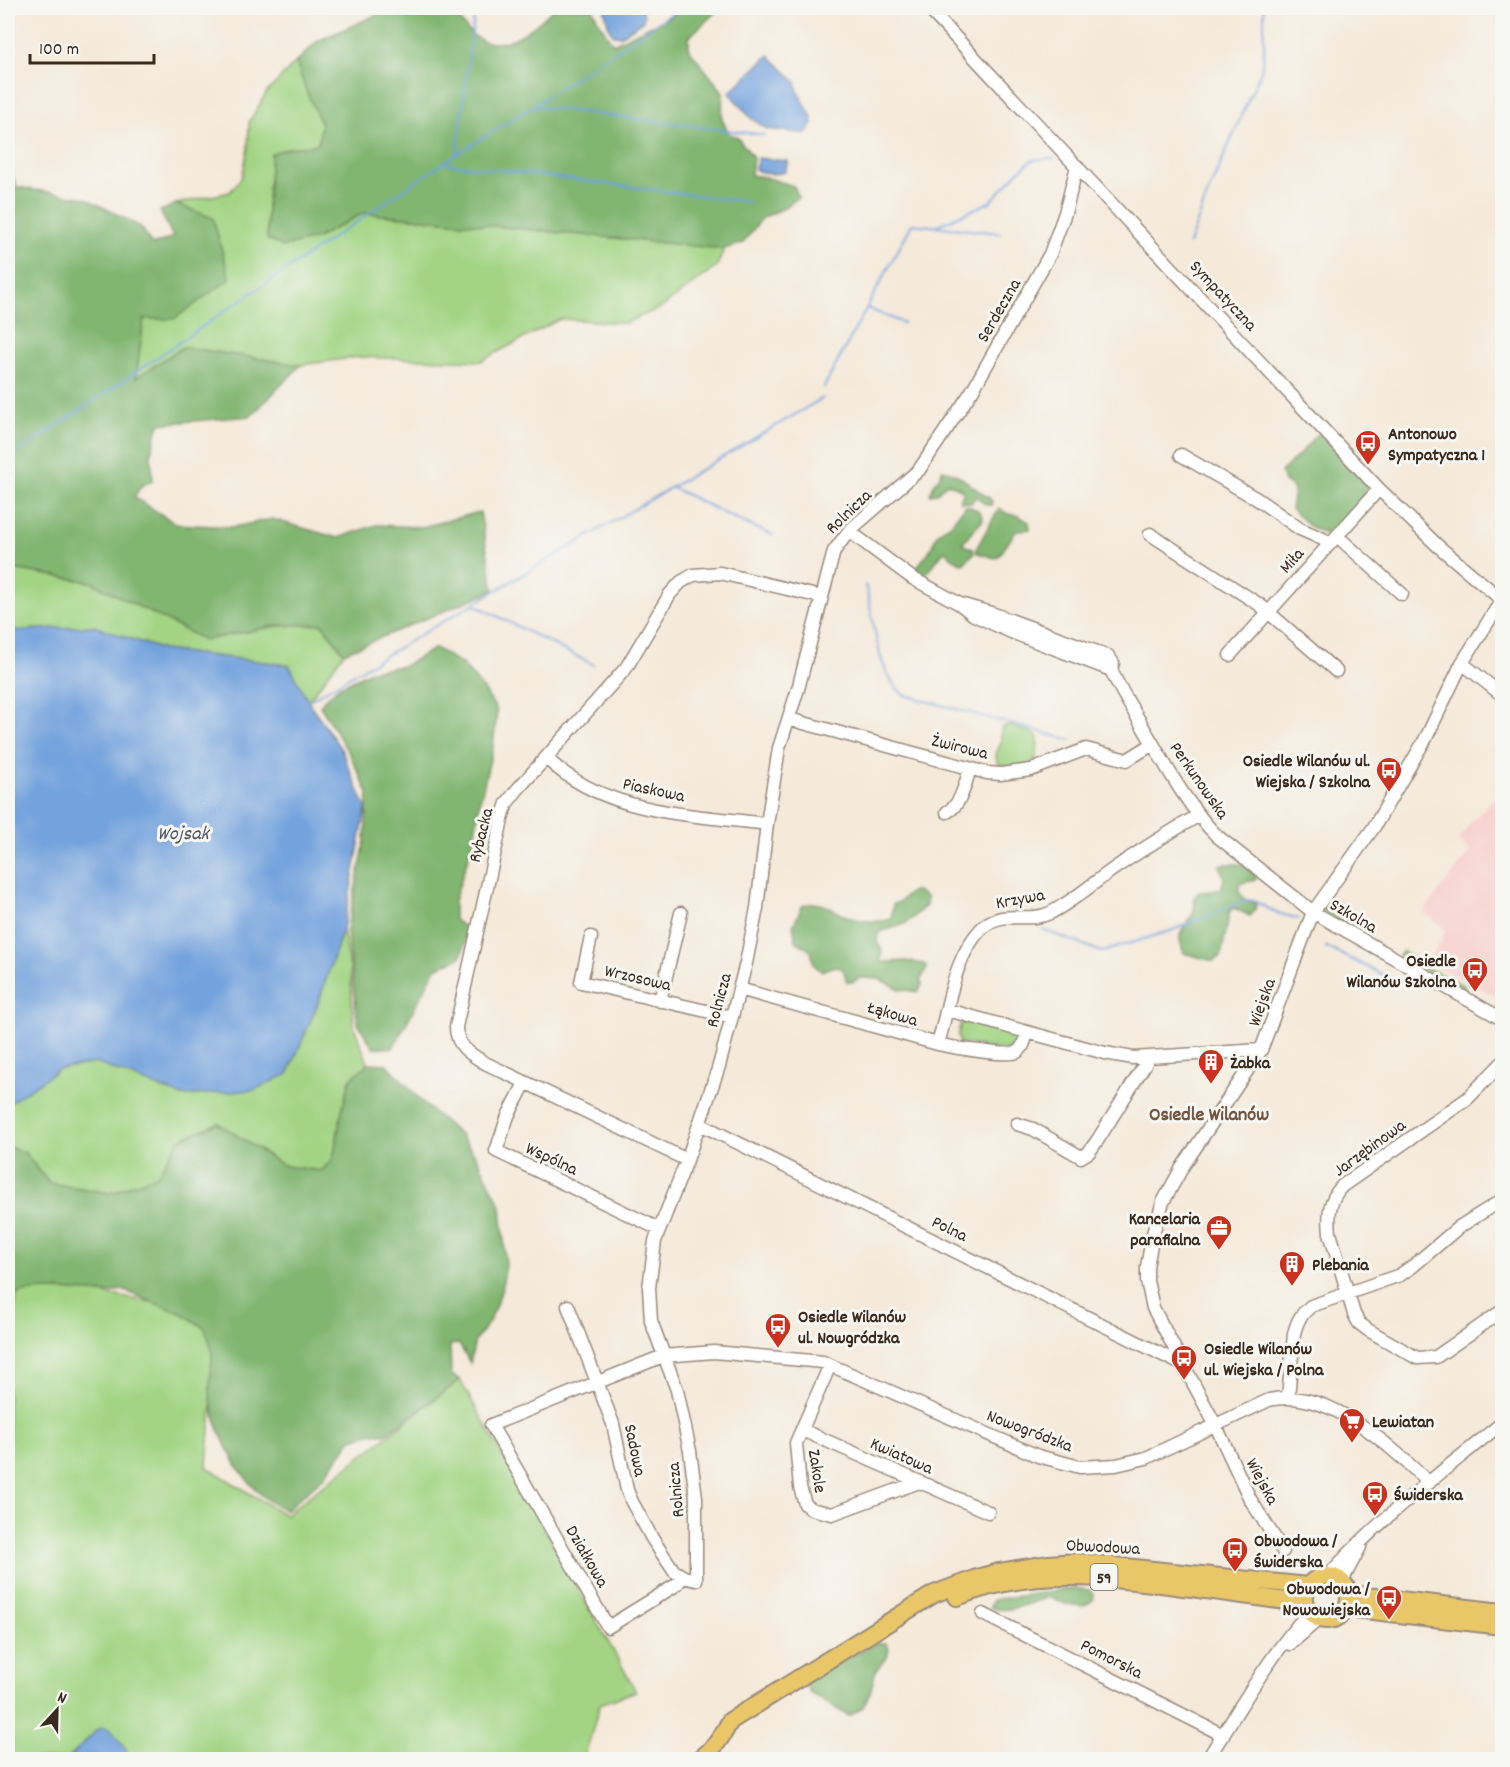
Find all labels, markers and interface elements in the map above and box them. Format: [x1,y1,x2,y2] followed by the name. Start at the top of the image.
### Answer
[30,27,154,65] scale bar
[39,38,79,63] text: 100 m
[1183,256,1262,338] street label: Sympatyczna
[972,274,1029,348] street label: Serdeczna
[1388,423,1485,469] place label: Antonowo Sympatyczna 1
[1353,428,1383,466] bus stop icon: Antonowo Sympatyczna 1
[821,484,879,541] street label: Rolnicza
[1275,543,1311,580] street label: Miła
[928,729,991,768] street label: Żwirowa
[1162,738,1234,826] street label: Perkunowska
[1243,750,1371,796] place label: Osiedle Wilanów ul. Wiejska / Szkolna
[1374,755,1404,793] bus stop icon: Osiedle Wilanów ul. Wiejska / Szkolna
[620,773,687,810] street label: Piaskowa
[464,805,501,865] street label: Rybacka
[157,821,211,849] water label: Wojsak
[994,884,1047,917] street label: Krzywa
[1324,894,1382,941] street label: Szkolna
[1346,950,1457,996] place label: Osiedle Wilanów Szkolna
[1460,955,1490,993] bus stop icon: Osiedle Wilanów Szkolna
[602,960,674,999] street label: Wrzosowa
[701,970,740,1031] street label: Rolnicza
[1243,975,1284,1030] street label: Wiejska
[863,996,921,1035] street label: Łąkowa
[1196,1047,1226,1085] building icon: Żabka
[1230,1052,1271,1077] place label: Żabka
[1149,1102,1269,1130] district label: Osiedle Wilanów
[1329,1114,1412,1184] street label: Jarzębinowa
[521,1137,582,1184] street label: Wspólna
[1129,1208,1201,1254] place label: Kancelaria parafialna
[927,1211,972,1250] street label: Polna
[1204,1213,1234,1251] office icon: Kancelaria parafialna
[1277,1249,1307,1287] building icon: Plebania
[1312,1254,1369,1279] place label: Plebania
[798,1306,907,1352] place label: Osiedle Wilanów ul. Nowgródzka
[763,1311,793,1349] bus stop icon: Osiedle Wilanów ul. Nowgródzka
[1204,1338,1324,1384] place label: Osiedle Wilanów ul. Wiejska / Polna
[1169,1343,1199,1381] bus stop icon: Osiedle Wilanów ul. Wiejska / Polna
[983,1405,1076,1460] street label: Nowogródzka
[1337,1406,1367,1444] supermarket icon: Lewiatan
[1372,1411,1434,1436] place label: Lewiatan
[616,1422,651,1480] street label: Sadowa
[866,1432,937,1482] street label: Kwiatowa
[800,1448,831,1495] street label: Zakole
[1238,1454,1284,1510] street label: Wiejska
[663,1461,692,1518] street label: Rolnicza
[1360,1479,1390,1517] bus stop icon: Świderska
[1394,1484,1463,1509] place label: Świderska
[558,1522,614,1593] street label: Działkowa
[1254,1530,1338,1576] place label: Obwodowa / Świderska
[1065,1534,1141,1563] street label: Obwodowa
[1220,1535,1250,1573] bus stop icon: Obwodowa / Świderska
[1090,1564,1118,1590] road number: 59
[1283,1578,1371,1624] place label: Obwodowa / Nowowiejska
[1374,1583,1404,1621] bus stop icon: Obwodowa / Nowowiejska
[1076,1634,1147,1687] street label: Pomorska
[27,1680,87,1740] north arrow
[54,1686,70,1711] text: N

